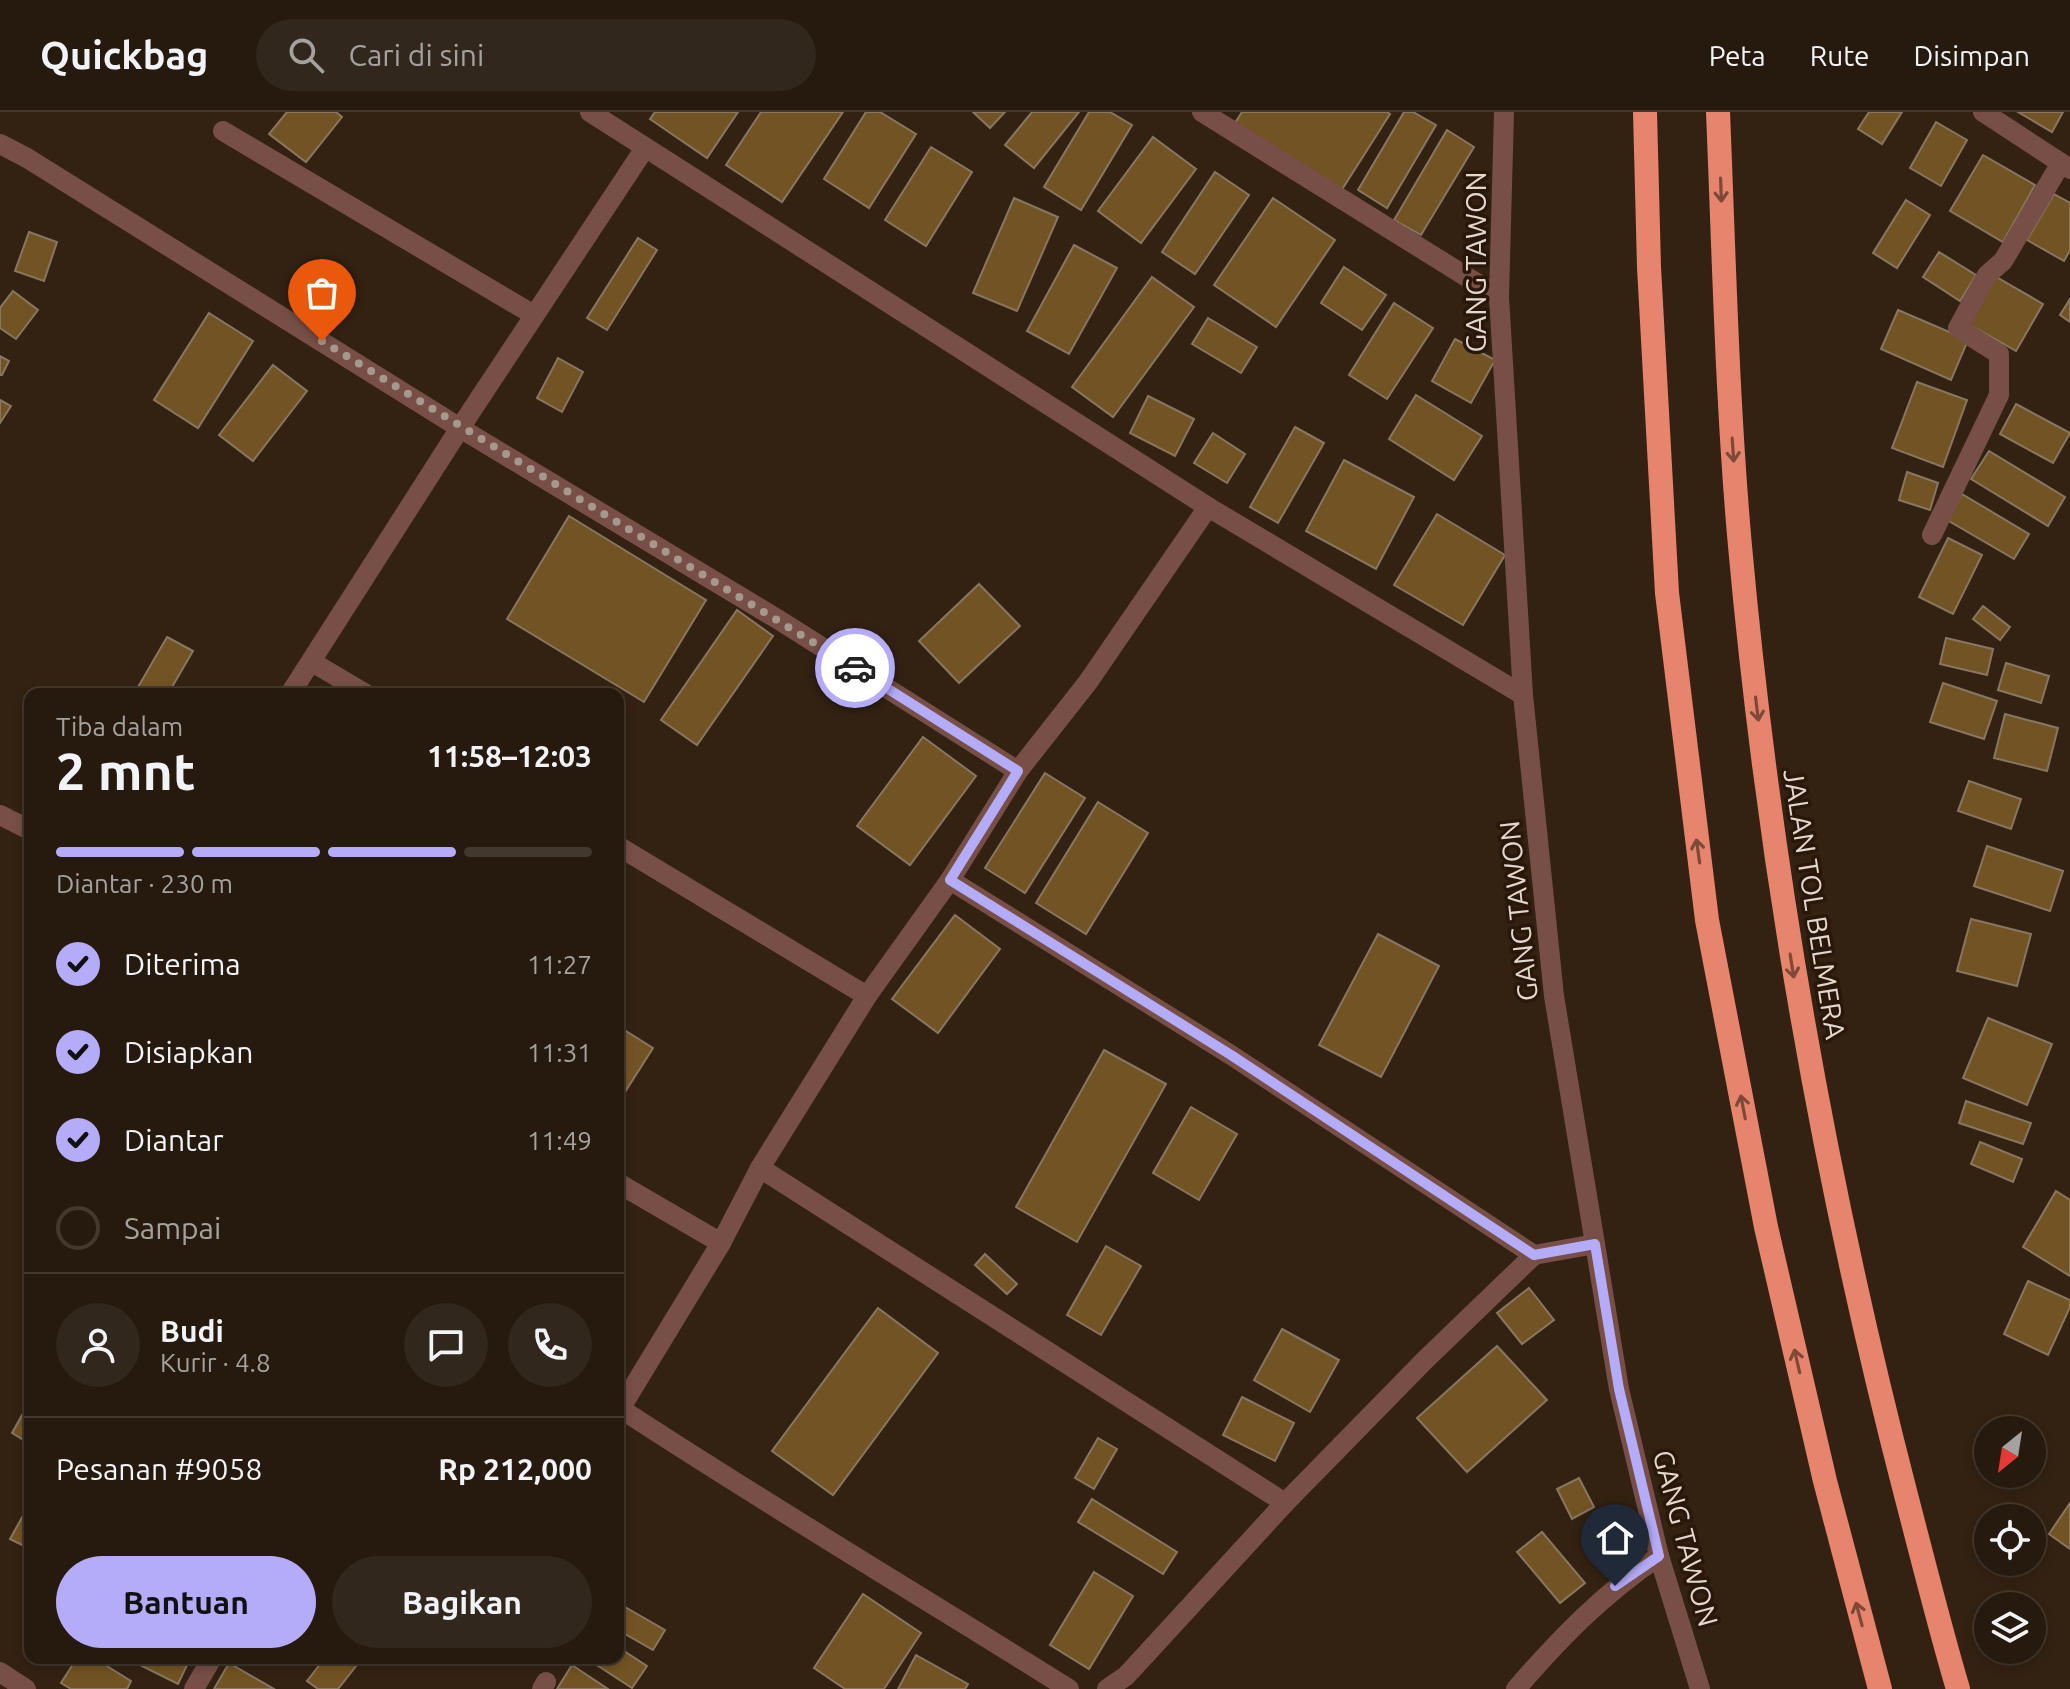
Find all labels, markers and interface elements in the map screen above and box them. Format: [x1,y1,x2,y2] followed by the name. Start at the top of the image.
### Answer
[256,19,816,91] search box
[284,33,328,77] icon: search
[40,34,208,76] text: Quickbag
[348,38,484,72] text: Cari di sini
[1709,40,1766,71] text: Peta
[1810,40,1870,71] text: Rute
[1914,40,2030,71] text: Disimpan
[1460,171,1491,353] street label: GANG TAWON
[1714,176,1729,203] one-way arrow
[288,259,356,341] pin
[300,271,344,315] icon: bag
[1726,436,1741,463] one-way arrow
[815,628,895,708] courier
[833,646,877,690] icon: car
[1750,695,1765,721] one-way arrow
[56,712,183,741] text: Tiba dalam
[427,739,592,773] text: 11:58–12:03
[56,742,195,800] text: 2 mnt
[1778,767,1852,1041] street label: JALAN TOL BELMERA
[1493,819,1543,1003] street label: GANG TAWON
[1690,839,1705,864] one-way arrow
[56,869,233,898] text: Diantar · 230 m
[56,942,100,986] icon: check
[124,947,241,981] text: Diterima
[527,950,592,979] text: 11:27
[1785,953,1800,978] one-way arrow
[56,1030,100,1074] icon: check
[124,1035,253,1069] text: Disiapkan
[527,1038,592,1067] text: 11:31
[1734,1095,1749,1120] one-way arrow
[56,1118,100,1162] icon: check
[124,1123,224,1157] text: Diantar
[527,1126,592,1155] text: 11:49
[124,1211,221,1245] text: Sampai
[56,1303,140,1387] button: person
[404,1303,488,1387] button: chat
[508,1303,592,1387] button: phone
[160,1314,224,1348] text: Budi
[160,1348,271,1377] text: Kurir · 4.8
[1789,1349,1804,1375] one-way arrow
[1974,1416,2046,1488] north arrow
[1974,1416,2046,1664] map controls
[1648,1446,1724,1630] street label: GANG TAWON
[56,1452,262,1486] text: Pesanan #9058
[438,1452,592,1486] text: Rp 212,000
[1581,1504,1649,1586] pin
[1974,1504,2046,1576] button: locate
[1593,1516,1637,1560] icon: home
[56,1556,316,1648] button: Bantuan
[332,1556,592,1648] button: Bagikan
[1974,1592,2046,1664] button: layers
[1851,1601,1866,1627] one-way arrow

